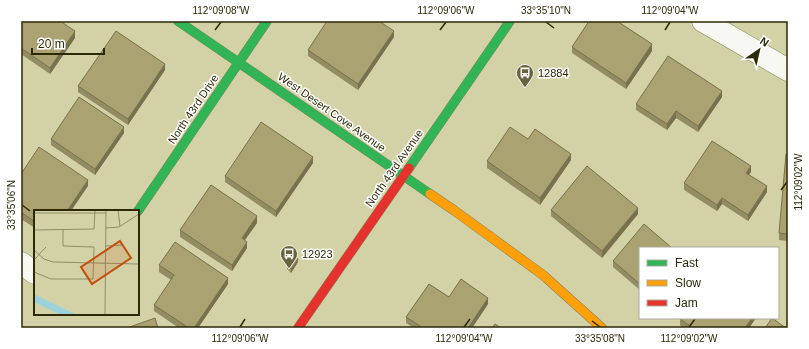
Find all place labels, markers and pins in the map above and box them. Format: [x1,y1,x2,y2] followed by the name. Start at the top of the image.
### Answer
[515,63,535,88] bus stop icon: 12884
[538,67,569,79] place label: 12884
[279,244,299,269] bus stop icon: 12923
[302,248,333,260] place label: 12923

